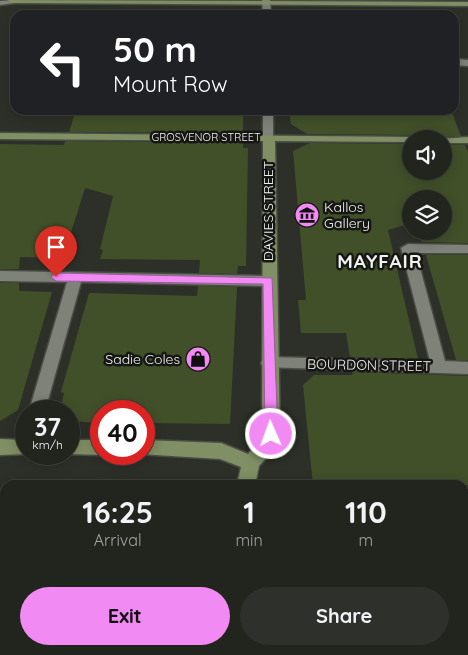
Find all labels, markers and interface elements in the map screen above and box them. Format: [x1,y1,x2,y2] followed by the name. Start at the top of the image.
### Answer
[113,27,197,71] text: 50 m
[30,30,95,95] icon: left
[113,70,228,98] text: Mount Row
[151,130,261,144] street label: GROSVENOR STREET
[402,130,452,240] map controls
[402,130,452,180] button: sound
[259,161,277,261] street label: DAVIES STREET
[402,190,452,240] button: layers
[324,198,370,232] place label: Kallos Gallery
[294,202,320,228] museum icon: Kallos Gallery
[35,226,77,277] pin
[42,233,70,261] icon: arrive
[337,249,423,273] district label: MAYFAIR
[185,346,211,372] shop icon: Sadie Coles
[105,350,180,368] place label: Sadie Coles
[307,355,431,375] street label: BOURDON STREET
[90,400,155,465] speed limit sign: 40
[244,407,296,459] position arrow
[34,411,61,442] text: 37
[32,437,63,452] text: km/h
[82,493,153,531] text: 16:25
[243,493,255,531] text: 1
[345,493,387,531] text: 110
[94,530,142,550] text: Arrival
[235,530,263,550] text: min
[359,530,373,550] text: m
[20,587,230,645] button: Exit
[240,587,449,645] button: Share

